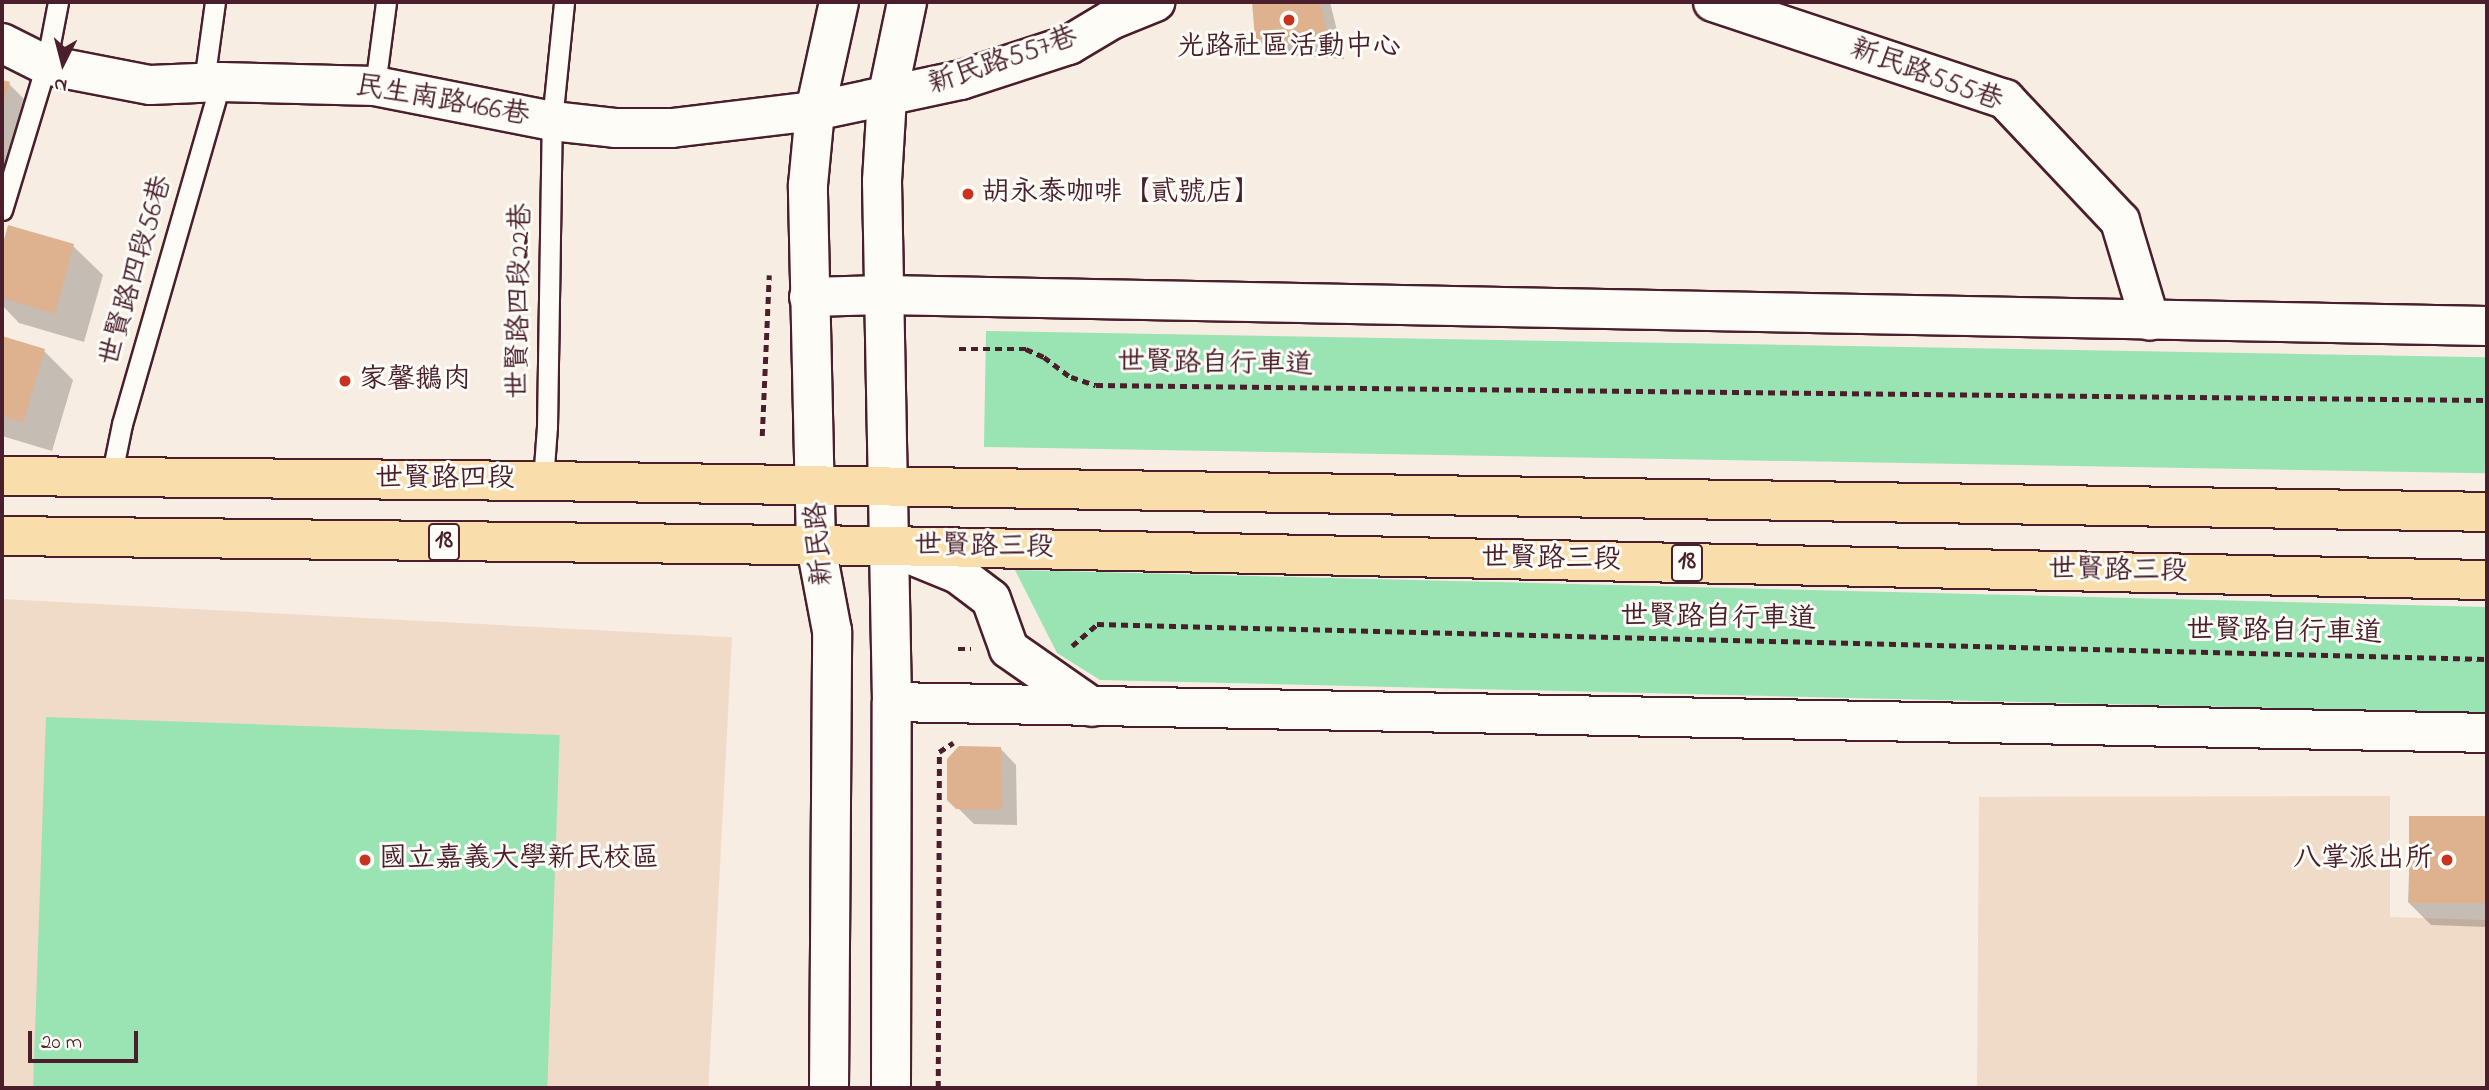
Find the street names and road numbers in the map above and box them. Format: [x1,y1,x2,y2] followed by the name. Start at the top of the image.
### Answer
[924,21,1082,103] street label: 新民路557巷
[1845,33,2007,119] street label: 新民路555巷
[352,70,532,134] street label: 民生南路466巷
[94,172,180,370] street label: 世賢路四段56巷
[502,203,540,399] street label: 世賢路四段22巷
[1117,346,1313,384] street label: 世賢路自行車道
[375,463,515,497] street label: 世賢路四段
[801,501,841,587] street label: 新民路
[426,520,462,564] road number: 18
[914,530,1054,566] street label: 世賢路三段
[1670,540,1704,586] road number: 18
[1481,542,1621,578] street label: 世賢路三段
[2048,554,2188,590] street label: 世賢路三段
[1620,600,1816,638] street label: 世賢路自行車道
[2186,614,2382,652] street label: 世賢路自行車道

